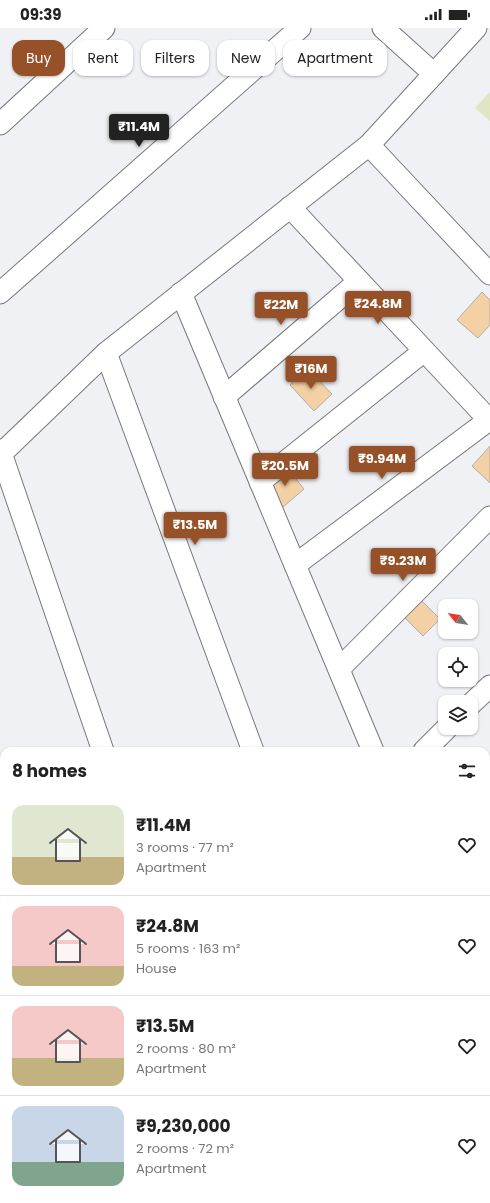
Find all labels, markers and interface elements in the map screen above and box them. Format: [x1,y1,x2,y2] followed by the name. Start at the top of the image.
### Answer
[20,4,62,25] text: 09:39
[12,40,65,76] chip: Buy
[73,40,133,76] chip: Rent
[141,40,209,76] chip: Filters
[217,40,275,76] chip: New
[283,40,387,76] chip: Apartment
[106,114,172,148] pin: ₹11.4M
[118,117,160,136] text: ₹11.4M
[345,291,411,325] pin: ₹24.8M
[257,292,305,326] pin: ₹22M
[354,294,402,313] text: ₹24.8M
[264,295,298,314] text: ₹22M
[287,356,335,390] pin: ₹16M
[295,359,327,378] text: ₹16M
[349,446,415,480] pin: ₹9.94M
[358,449,406,468] text: ₹9.94M
[252,453,318,487] pin: ₹20.5M
[261,456,309,475] text: ₹20.5M
[162,512,228,546] pin: ₹13.5M
[173,515,217,534] text: ₹13.5M
[370,548,436,582] pin: ₹9.23M
[380,551,426,570] text: ₹9.23M
[438,599,478,639] north arrow
[438,599,478,735] map controls
[438,647,478,687] button: locate
[438,695,478,735] button: layers
[12,759,87,783] text: 8 homes
[456,760,478,782] icon: filters
[136,813,191,837] text: ₹11.4M
[44,821,92,869] icon: home
[456,834,478,856] icon: heart
[136,838,234,857] text: 3 rooms · 77 m²
[136,858,206,877] text: Apartment
[136,914,199,938] text: ₹24.8M
[44,922,92,970] icon: home
[456,935,478,957] icon: heart
[136,939,240,958] text: 5 rooms · 163 m²
[136,959,176,978] text: House
[136,1014,194,1038] text: ₹13.5M
[44,1022,92,1070] icon: home
[456,1035,478,1057] icon: heart
[136,1039,236,1058] text: 2 rooms · 80 m²
[136,1059,206,1078] text: Apartment
[136,1114,231,1138] text: ₹9,230,000
[44,1122,92,1170] icon: home
[456,1135,478,1157] icon: heart
[136,1139,234,1158] text: 2 rooms · 72 m²
[136,1159,206,1178] text: Apartment

